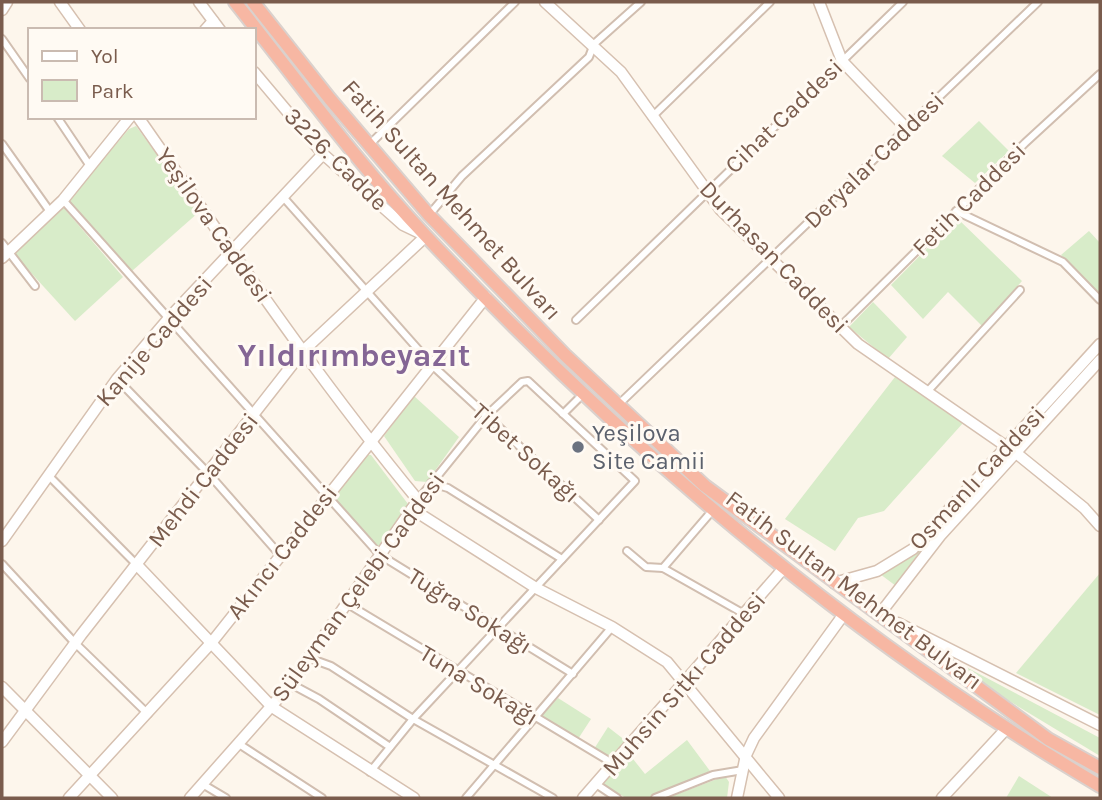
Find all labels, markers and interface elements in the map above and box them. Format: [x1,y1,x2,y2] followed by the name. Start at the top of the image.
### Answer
[28,28,256,119] legend
[91,44,119,68] text: Yol
[719,53,849,179] street label: Cihat Caddesi
[337,74,567,326] street label: Fatih Sultan Mehmet Bulvarı
[91,79,134,103] text: Park
[798,86,950,234] street label: Deryalar Caddesi
[279,102,393,216] street label: 3226. Cadde
[906,136,1032,262] street label: Fetih Caddesi
[150,142,278,308] street label: Yeşilova Caddesi
[694,175,854,339] street label: Durhasan Caddesi
[90,270,218,412] street label: Kanije Caddesi
[238,337,470,374] district label: Yıldırımbeyazıt
[466,397,586,509] street label: Tibet Sokağı
[903,400,1051,556] street label: Osmanlı Caddesi
[142,407,264,553] street label: Mehdi Caddesi
[592,419,705,475] place label: Yeşilova Site Camii
[570,439,586,455] marker: Yeşilova Site Camii
[265,467,451,707] street label: Süleyman Çelebi Caddesi
[221,479,343,625] street label: Akıncı Caddesi
[720,484,988,696] street label: Fatih Sultan Mehmet Bulvarı
[403,562,537,660] street label: Tuğra Sokağı
[596,586,772,782] street label: Muhsin Sıtkı Caddesi
[415,639,543,731] street label: Tuna Sokağı

